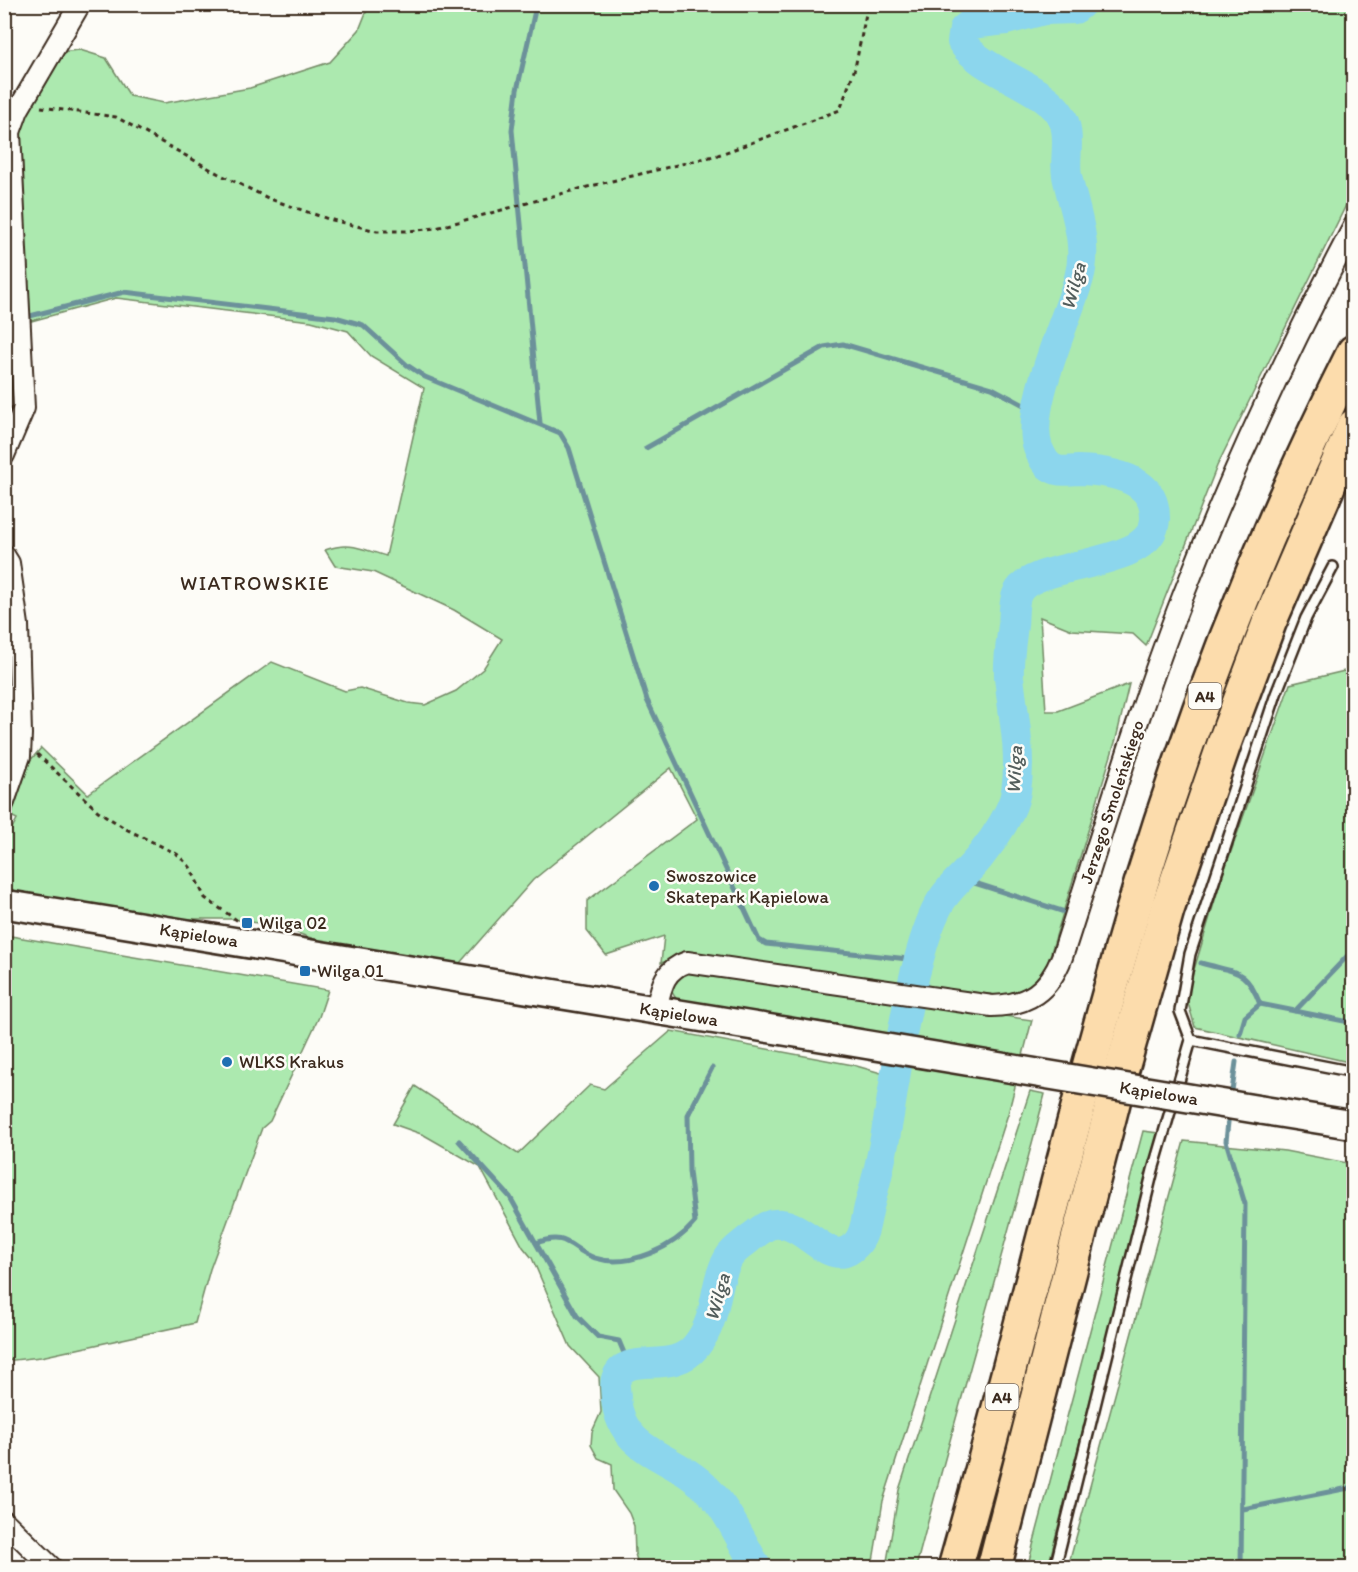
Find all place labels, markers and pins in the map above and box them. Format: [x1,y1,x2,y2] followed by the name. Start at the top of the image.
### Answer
[666,865,829,908] place label: Swoszowice Skatepark Kąpielowa
[647,879,661,893] marker: Swoszowice Skatepark Kąpielowa
[259,912,327,934] place label: Wilga 02
[240,916,254,930] marker: Wilga 02
[317,960,384,982] place label: Wilga 01
[298,964,312,978] marker: Wilga 01
[239,1051,344,1073] place label: WLKS Krakus
[220,1055,234,1069] marker: WLKS Krakus

